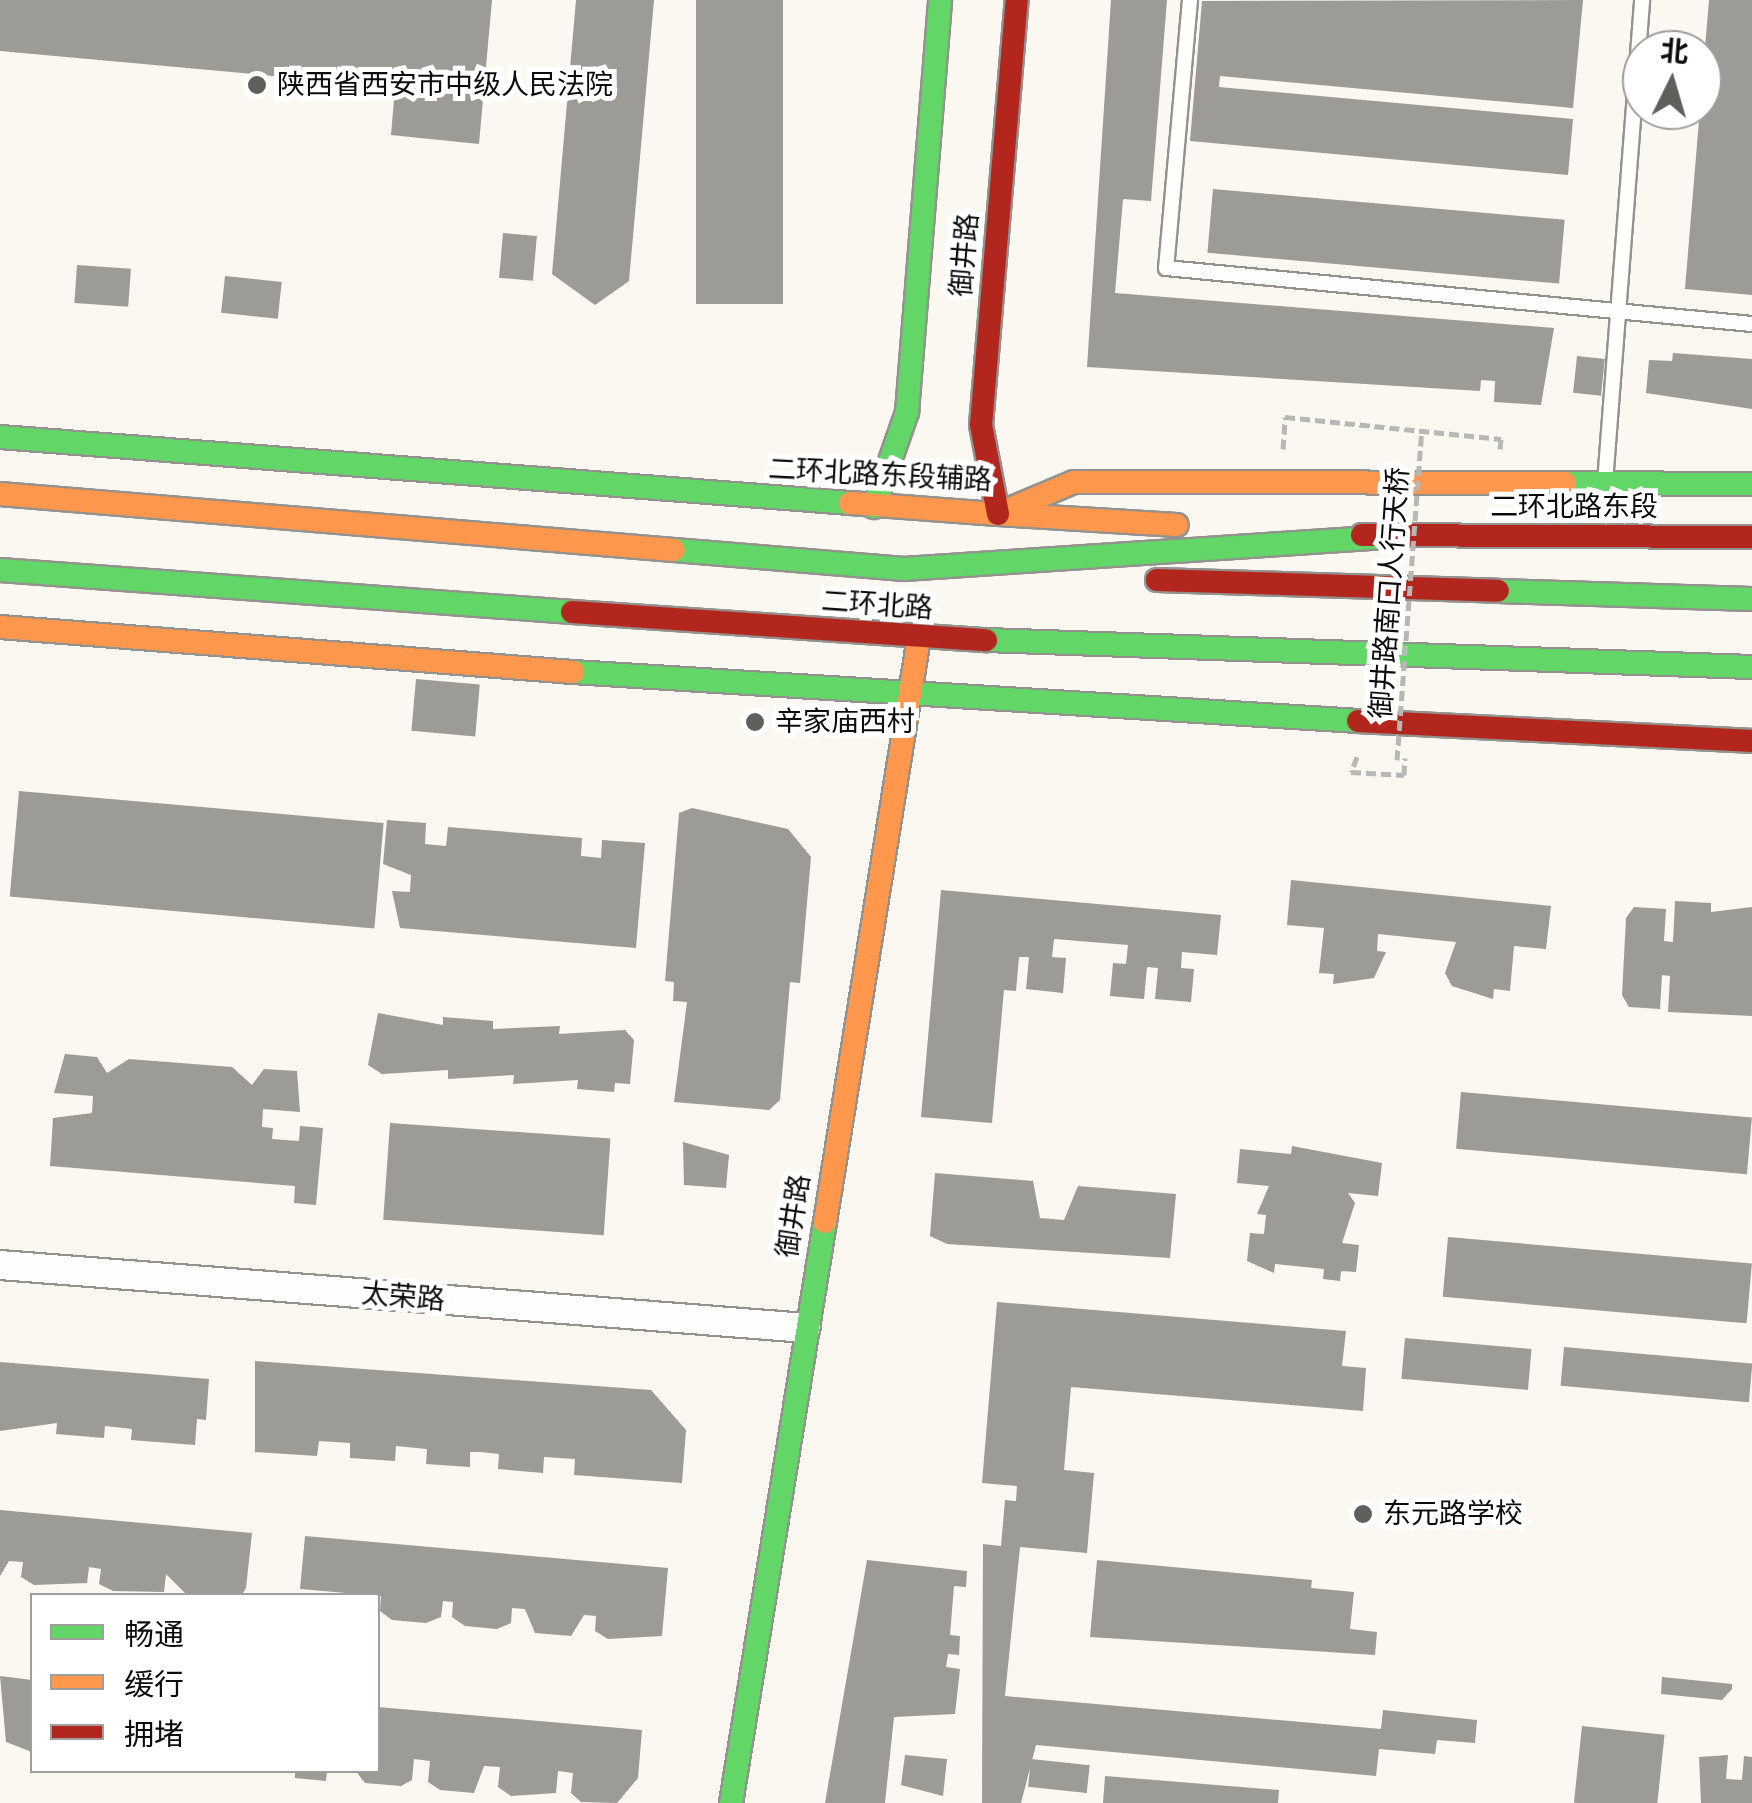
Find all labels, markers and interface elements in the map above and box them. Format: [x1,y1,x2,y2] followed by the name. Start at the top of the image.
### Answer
[1622,30,1722,130] north arrow
[1659,34,1690,69] text: 北
[277,68,613,102] place label: 陕西省西安市中级人民法院
[246,74,268,96] marker: 陕西省西安市中级人民法院
[945,212,985,298] street label: 御井路
[767,452,993,498] street label: 二环北路东段辅路
[1364,466,1416,720] street label: 御井路南口人行天桥
[1490,490,1658,524] street label: 二环北路东段
[820,584,934,626] street label: 二环北路
[775,705,915,739] place label: 辛家庙西村
[744,711,766,733] marker: 辛家庙西村
[771,1172,817,1260] street label: 御井路
[360,1277,446,1317] street label: 太荣路
[1383,1497,1523,1531] place label: 东元路学校
[1352,1503,1374,1525] marker: 东元路学校
[30,1593,380,1773] legend
[124,1617,184,1653] text: 畅通
[124,1667,184,1703] text: 缓行
[124,1717,184,1753] text: 拥堵

